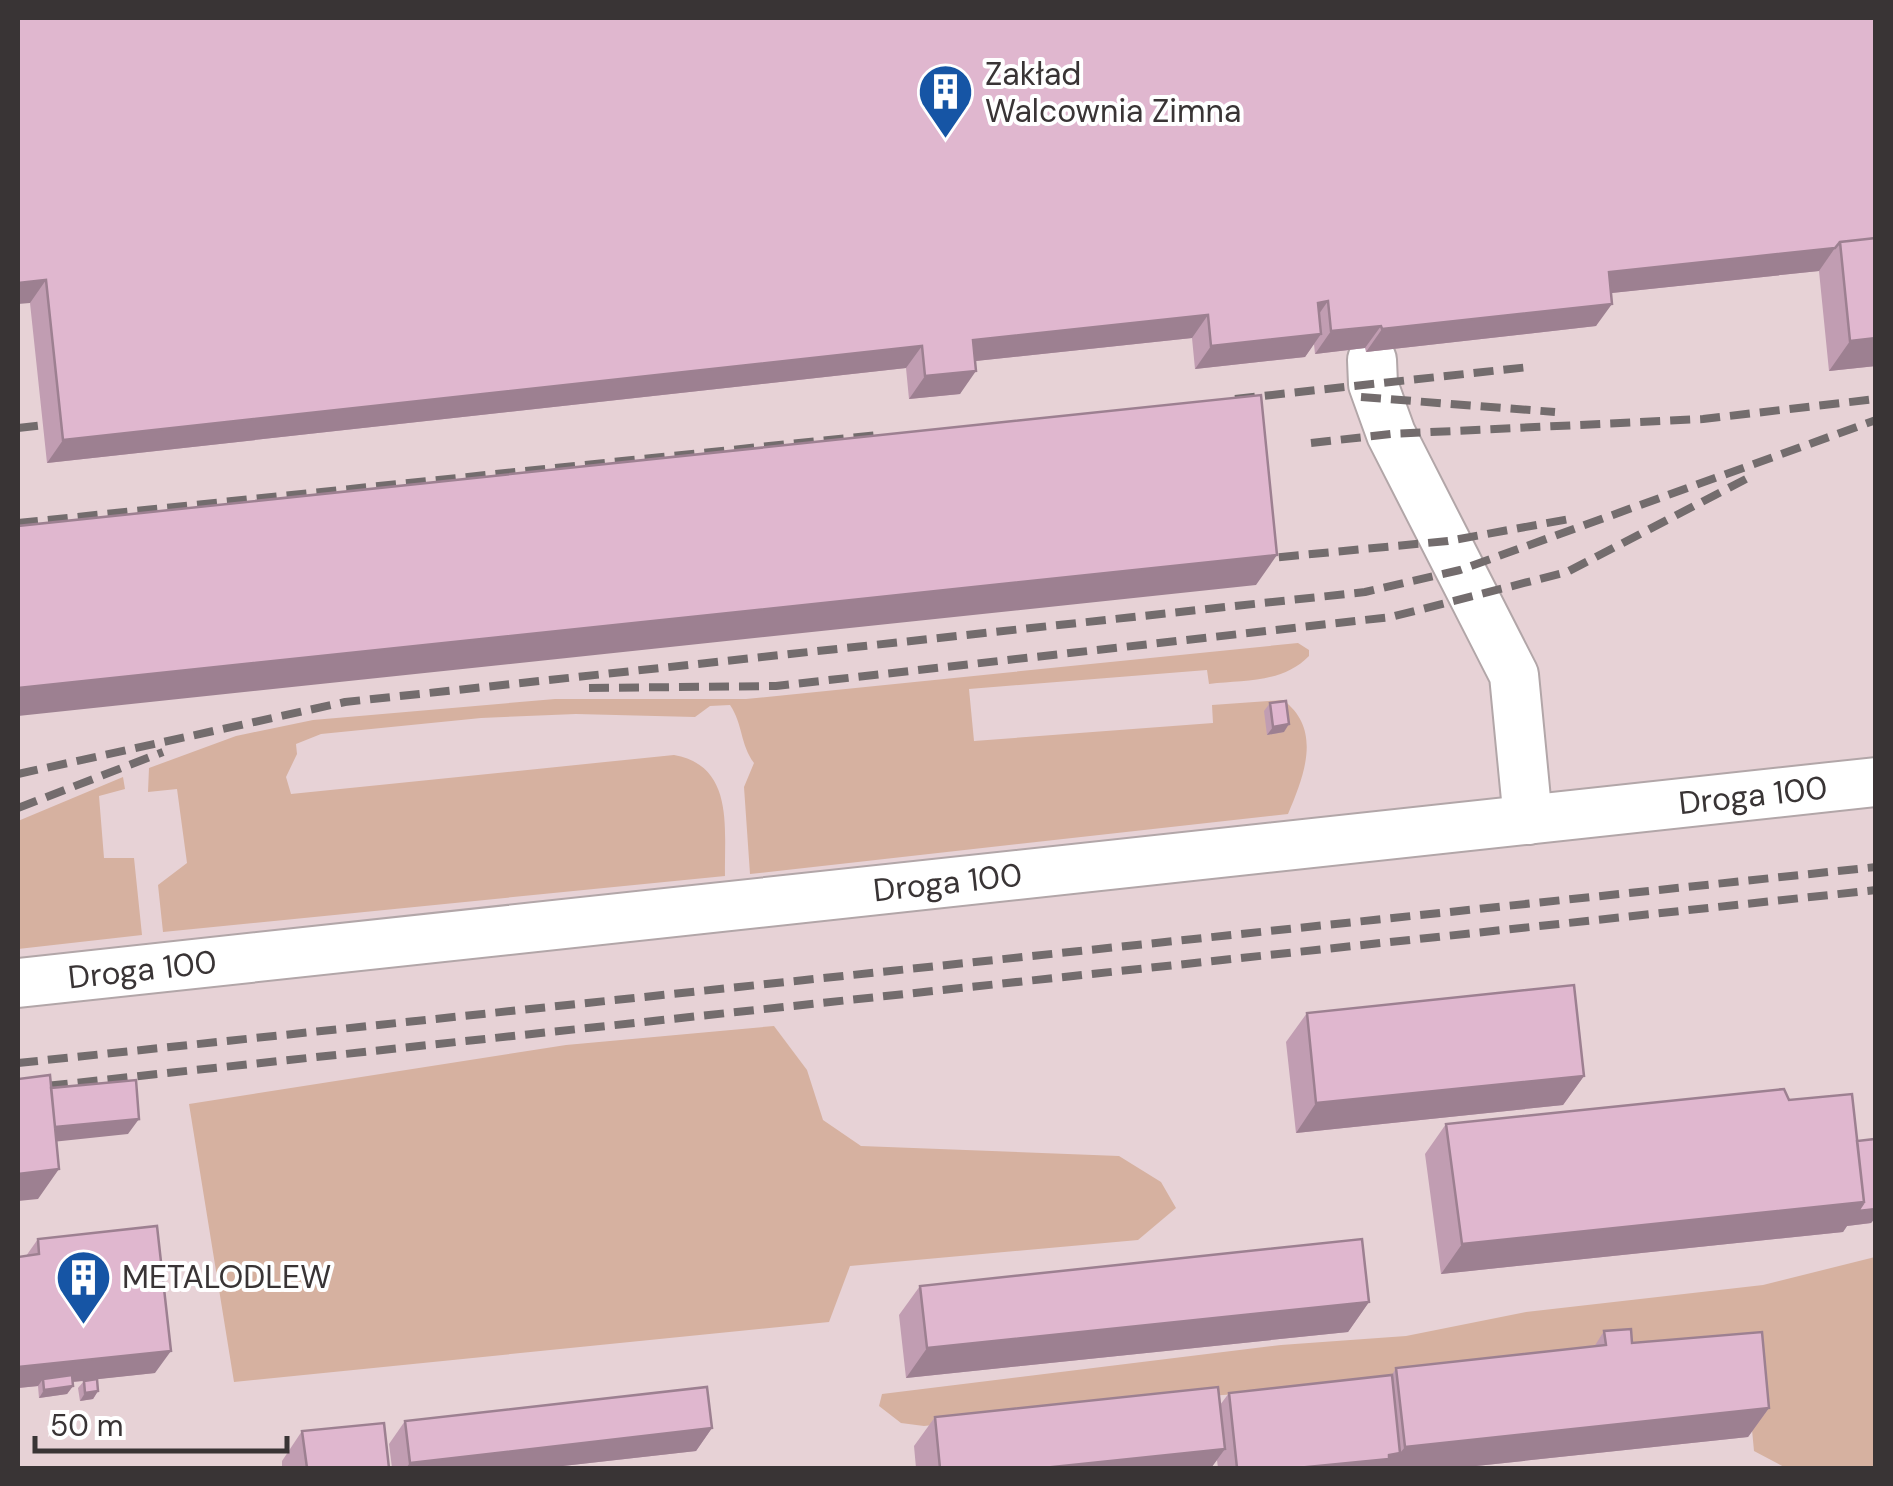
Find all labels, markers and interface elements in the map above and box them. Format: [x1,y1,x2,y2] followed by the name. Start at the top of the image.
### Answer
[985,53,1241,132] place label: Zakład Walcownia Zimna
[916,62,976,141] building icon: Zakład Walcownia Zimna
[1676,766,1829,824] street label: Droga 100
[871,854,1024,911] street label: Droga 100
[66,941,219,998] street label: Droga 100
[53,1247,113,1326] building icon: METALODLEW
[122,1256,331,1298] place label: METALODLEW
[35,1391,288,1453] scale bar
[50,1406,124,1445] text: 50 m

